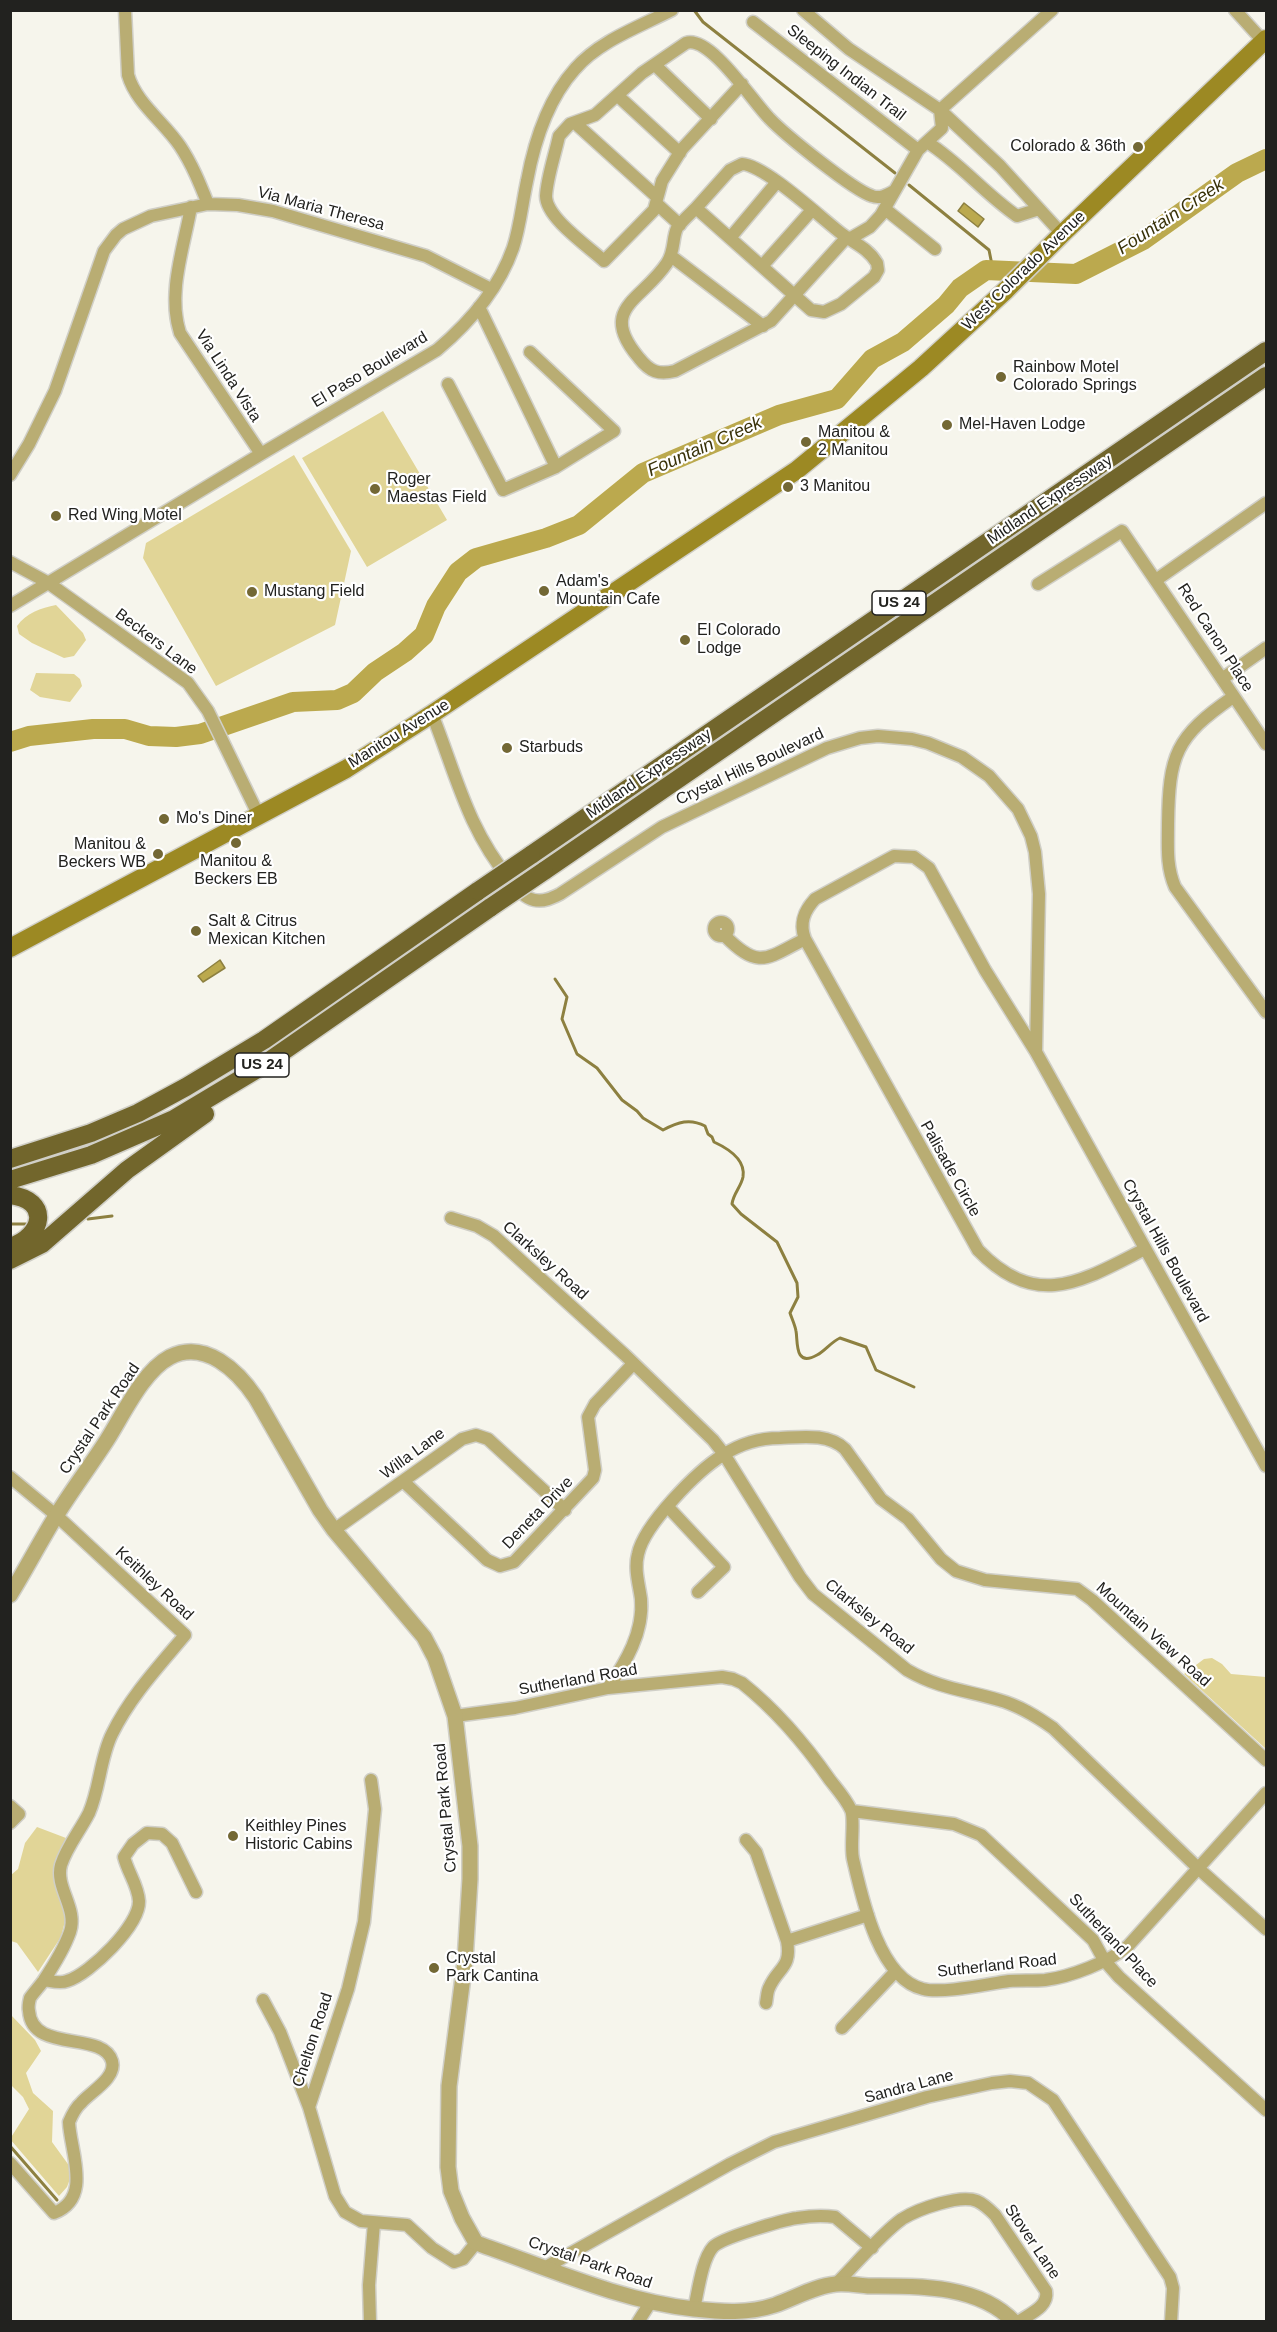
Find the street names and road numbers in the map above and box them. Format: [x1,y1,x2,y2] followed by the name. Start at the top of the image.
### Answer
[783,21,909,125] street label: Sleeping Indian Trail
[256,183,386,235] street label: Via Maria Theresa
[958,207,1090,335] street label: West Colorado Avenue
[191,326,265,426] street label: Via Linda Vista
[309,328,431,412] street label: El Paso Boulevard
[984,451,1116,549] street label: Midland Expressway
[1173,580,1257,696] street label: Red Canon Place
[872,591,926,615] road number: US 24
[111,605,201,679] street label: Beckers Lane
[345,695,453,773] street label: Manitou Avenue
[673,724,827,810] street label: Crystal Hills Boulevard
[583,725,715,823] street label: Midland Expressway
[235,1053,289,1077] road number: US 24
[916,1118,984,1220] street label: Palisade Circle
[1118,1176,1212,1326] street label: Crystal Hills Boulevard
[498,1218,592,1304] street label: Clarksley Road
[56,1360,144,1478] street label: Crystal Park Road
[377,1424,449,1484] street label: Willa Lane
[499,1473,577,1553] street label: Deneta Drive
[111,1543,197,1625] street label: Keithley Road
[821,1575,917,1659] street label: Clarksley Road
[1092,1579,1214,1691] street label: Mountain View Road
[517,1660,639,1700] street label: Sutherland Road
[431,1743,461,1873] street label: Crystal Park Road
[1064,1890,1162,1992] street label: Sutherland Place
[936,1950,1058,1982] street label: Sutherland Road
[289,1991,337,2089] street label: Chelton Road
[862,2066,956,2108] street label: Sandra Lane
[1000,2201,1064,2283] street label: Stover Lane
[526,2233,654,2293] street label: Crystal Park Road

